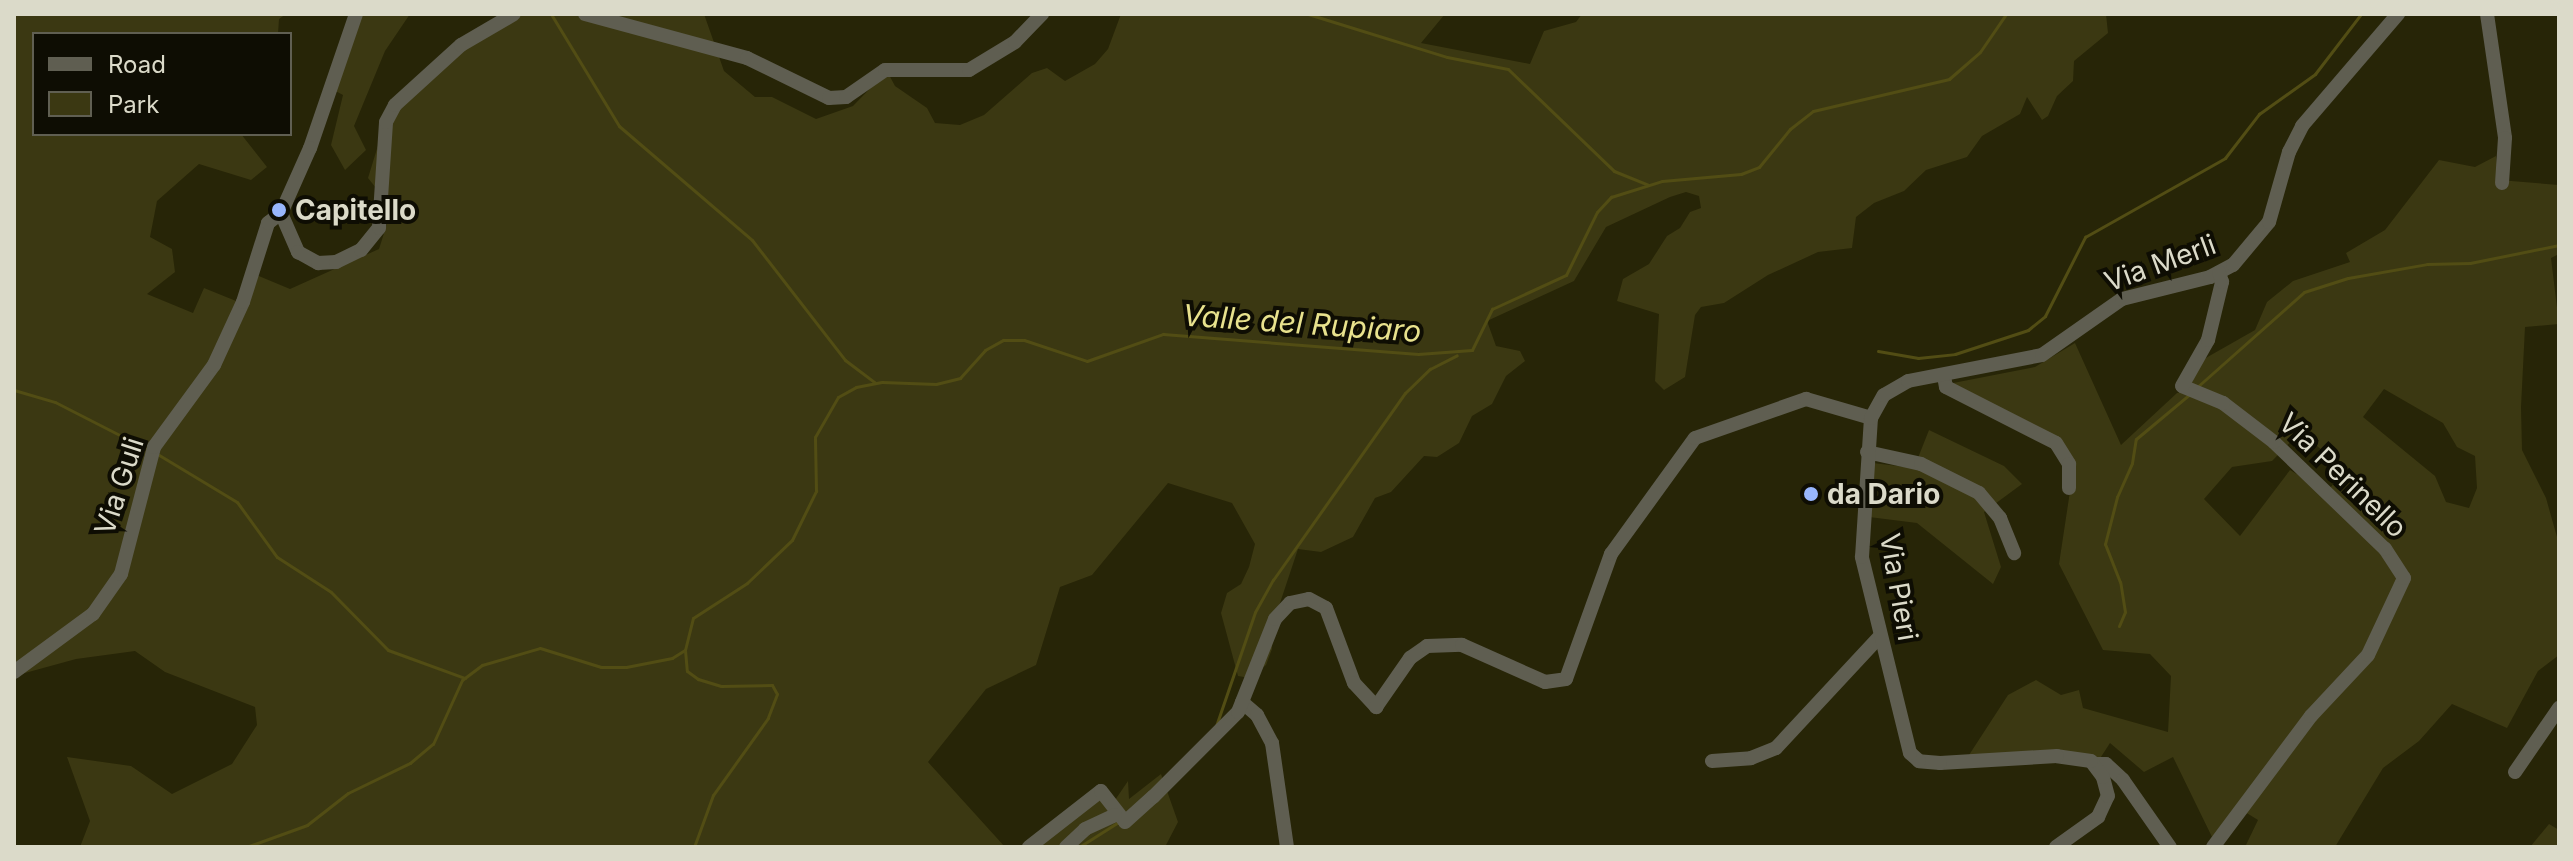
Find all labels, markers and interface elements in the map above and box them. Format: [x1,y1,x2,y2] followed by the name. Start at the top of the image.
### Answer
[32,32,292,136] legend
[108,50,166,79] text: Road
[108,90,159,119] text: Park
[295,193,416,227] place label: Capitello
[270,201,288,219] marker: Capitello
[2100,227,2220,299] street label: Via Merli
[1181,297,1423,349] water label: Valle del Rupiaro
[2272,406,2414,544] street label: Via Perinello
[87,433,151,539] street label: Via Guli
[1827,477,1940,511] place label: da Dario
[1802,485,1820,503] marker: da Dario
[1873,531,1925,643] street label: Via Pieri

